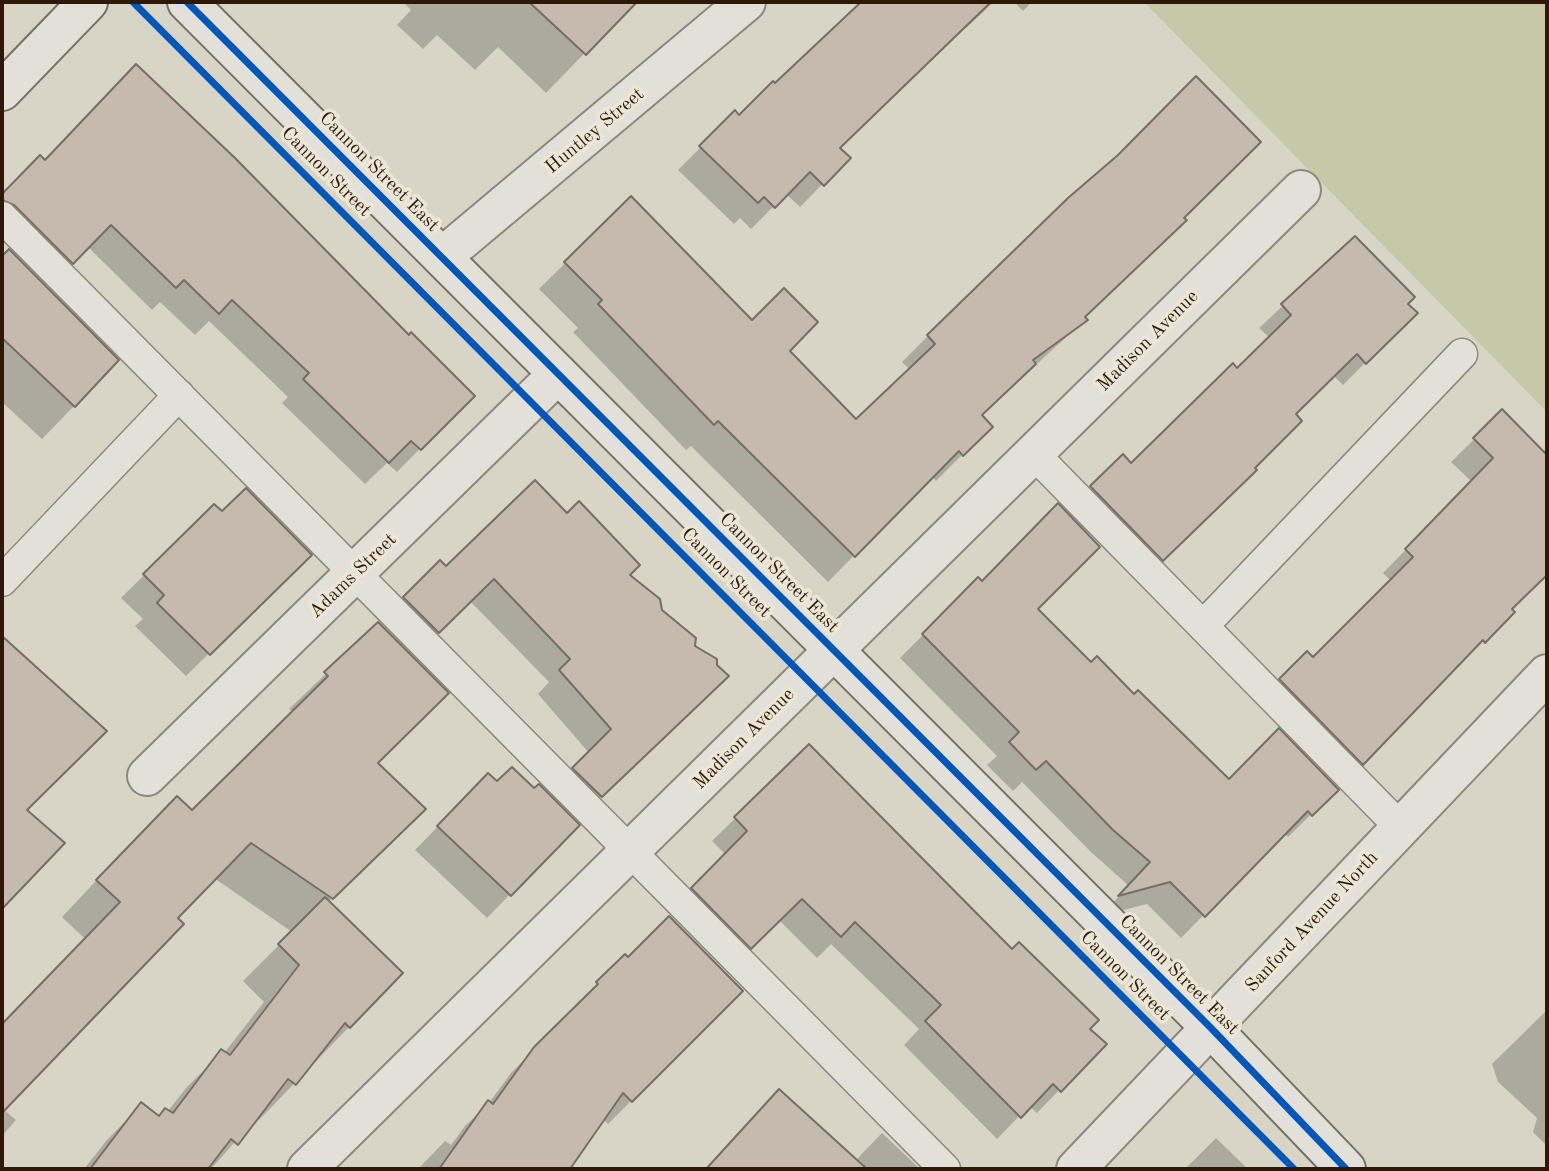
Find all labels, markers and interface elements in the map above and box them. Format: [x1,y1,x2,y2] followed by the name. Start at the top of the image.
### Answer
[541,83,649,179] street label: Huntley Street
[314,107,444,237] street label: Cannon Street East
[276,122,376,222] street label: Cannon Street
[1093,286,1203,396] street label: Madison Avenue
[714,508,844,638] street label: Cannon Street East
[676,523,776,623] street label: Cannon Street
[305,529,401,623] street label: Adams Street
[689,684,799,794] street label: Madison Avenue
[1241,847,1383,997] street label: Sanford Avenue North
[1114,910,1244,1040] street label: Cannon Street East
[1075,926,1175,1026] street label: Cannon Street

